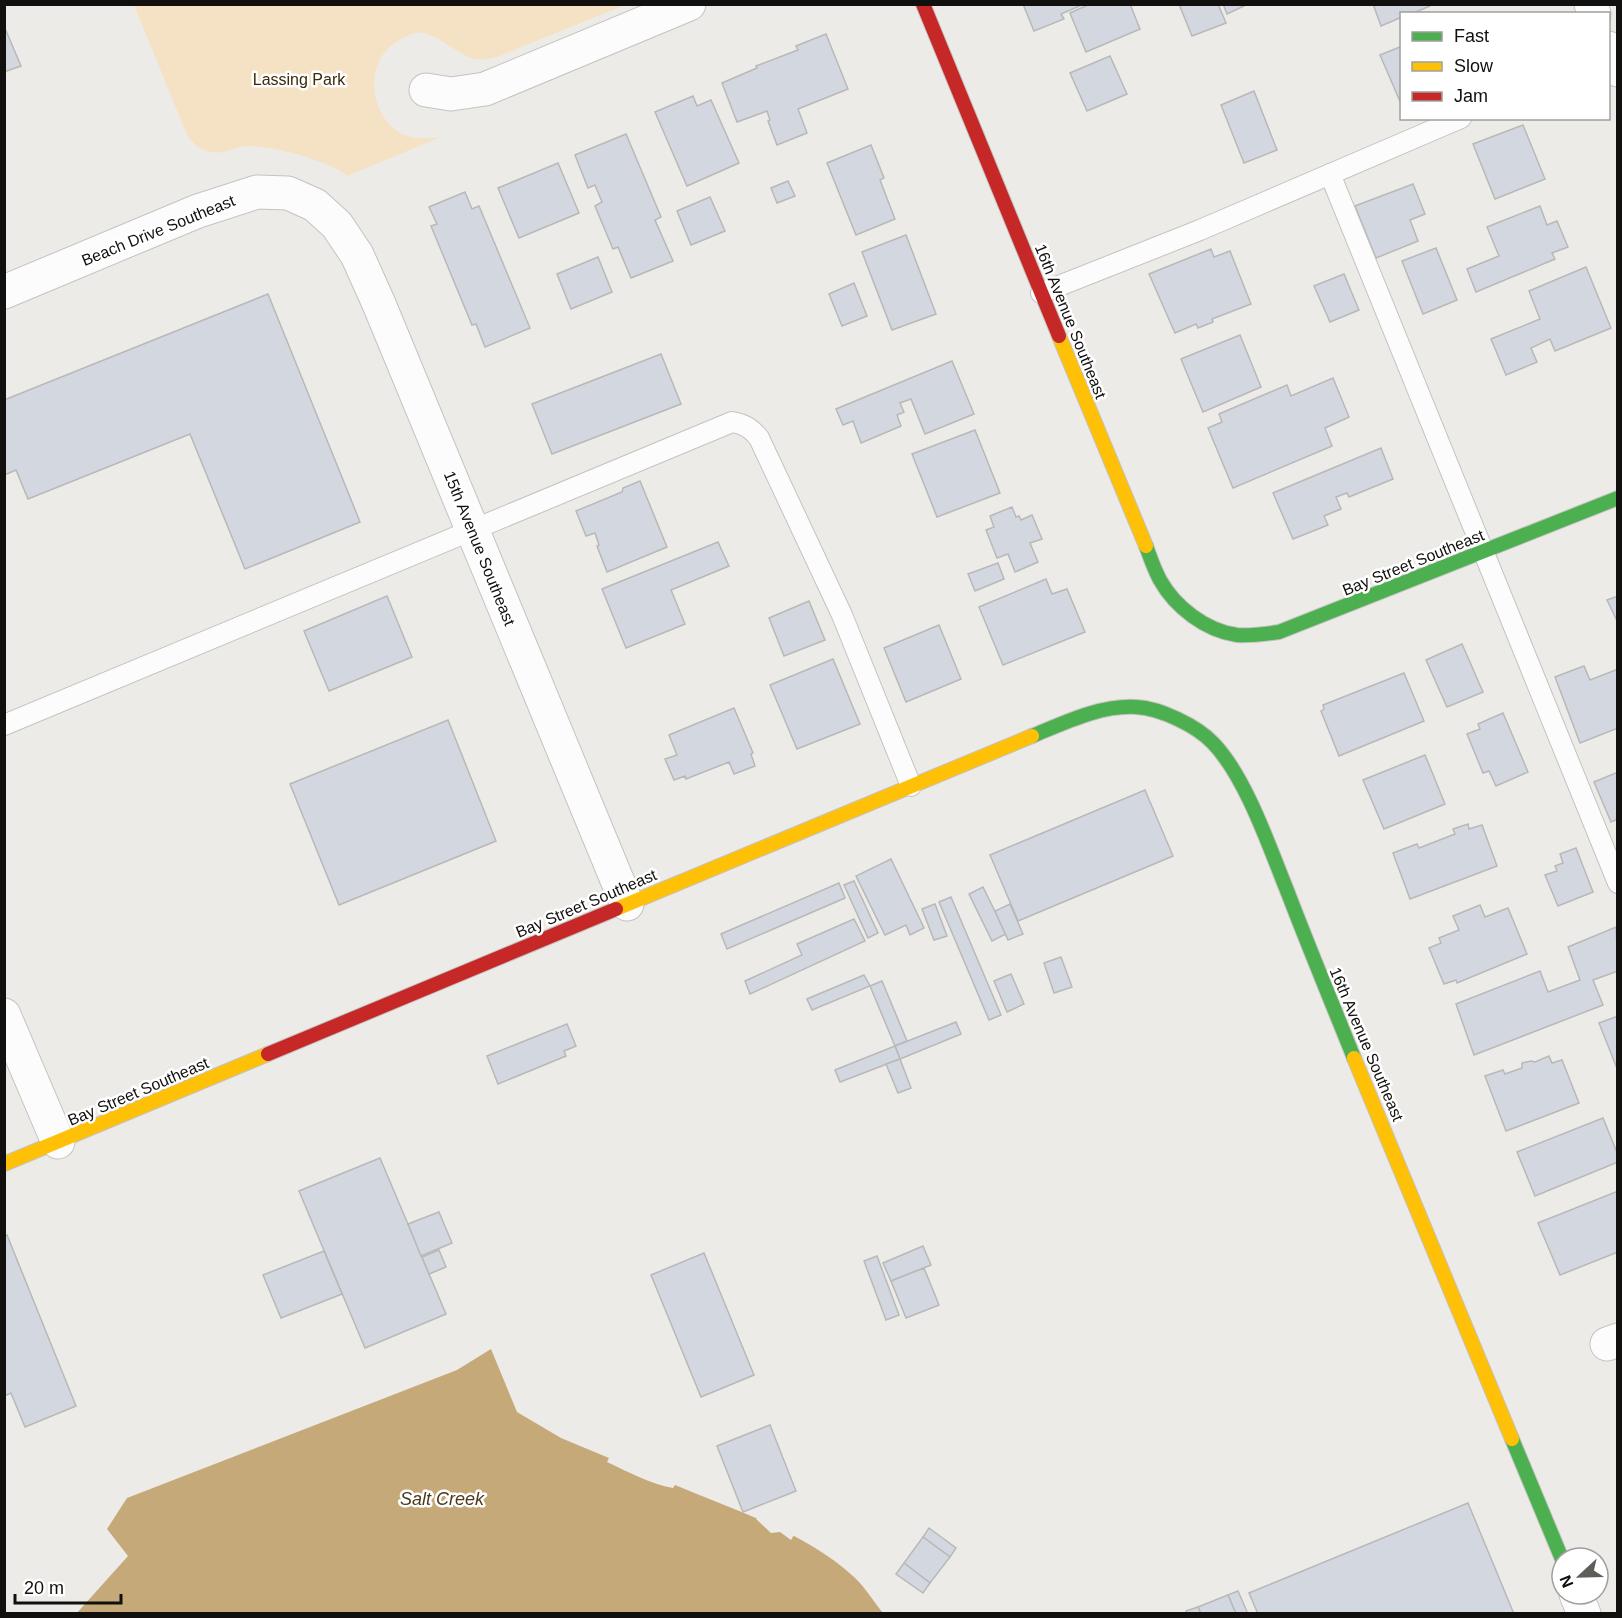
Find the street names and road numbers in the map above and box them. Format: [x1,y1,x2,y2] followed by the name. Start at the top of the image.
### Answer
[79,192,238,269] street label: Beach Drive Southeast
[1032,241,1110,401] street label: 16th Avenue Southeast
[441,468,519,628] street label: 15th Avenue Southeast
[1340,526,1487,599] street label: Bay Street Southeast
[513,866,660,941] street label: Bay Street Southeast
[1326,965,1407,1124] street label: 16th Avenue Southeast
[65,1054,212,1129] street label: Bay Street Southeast

